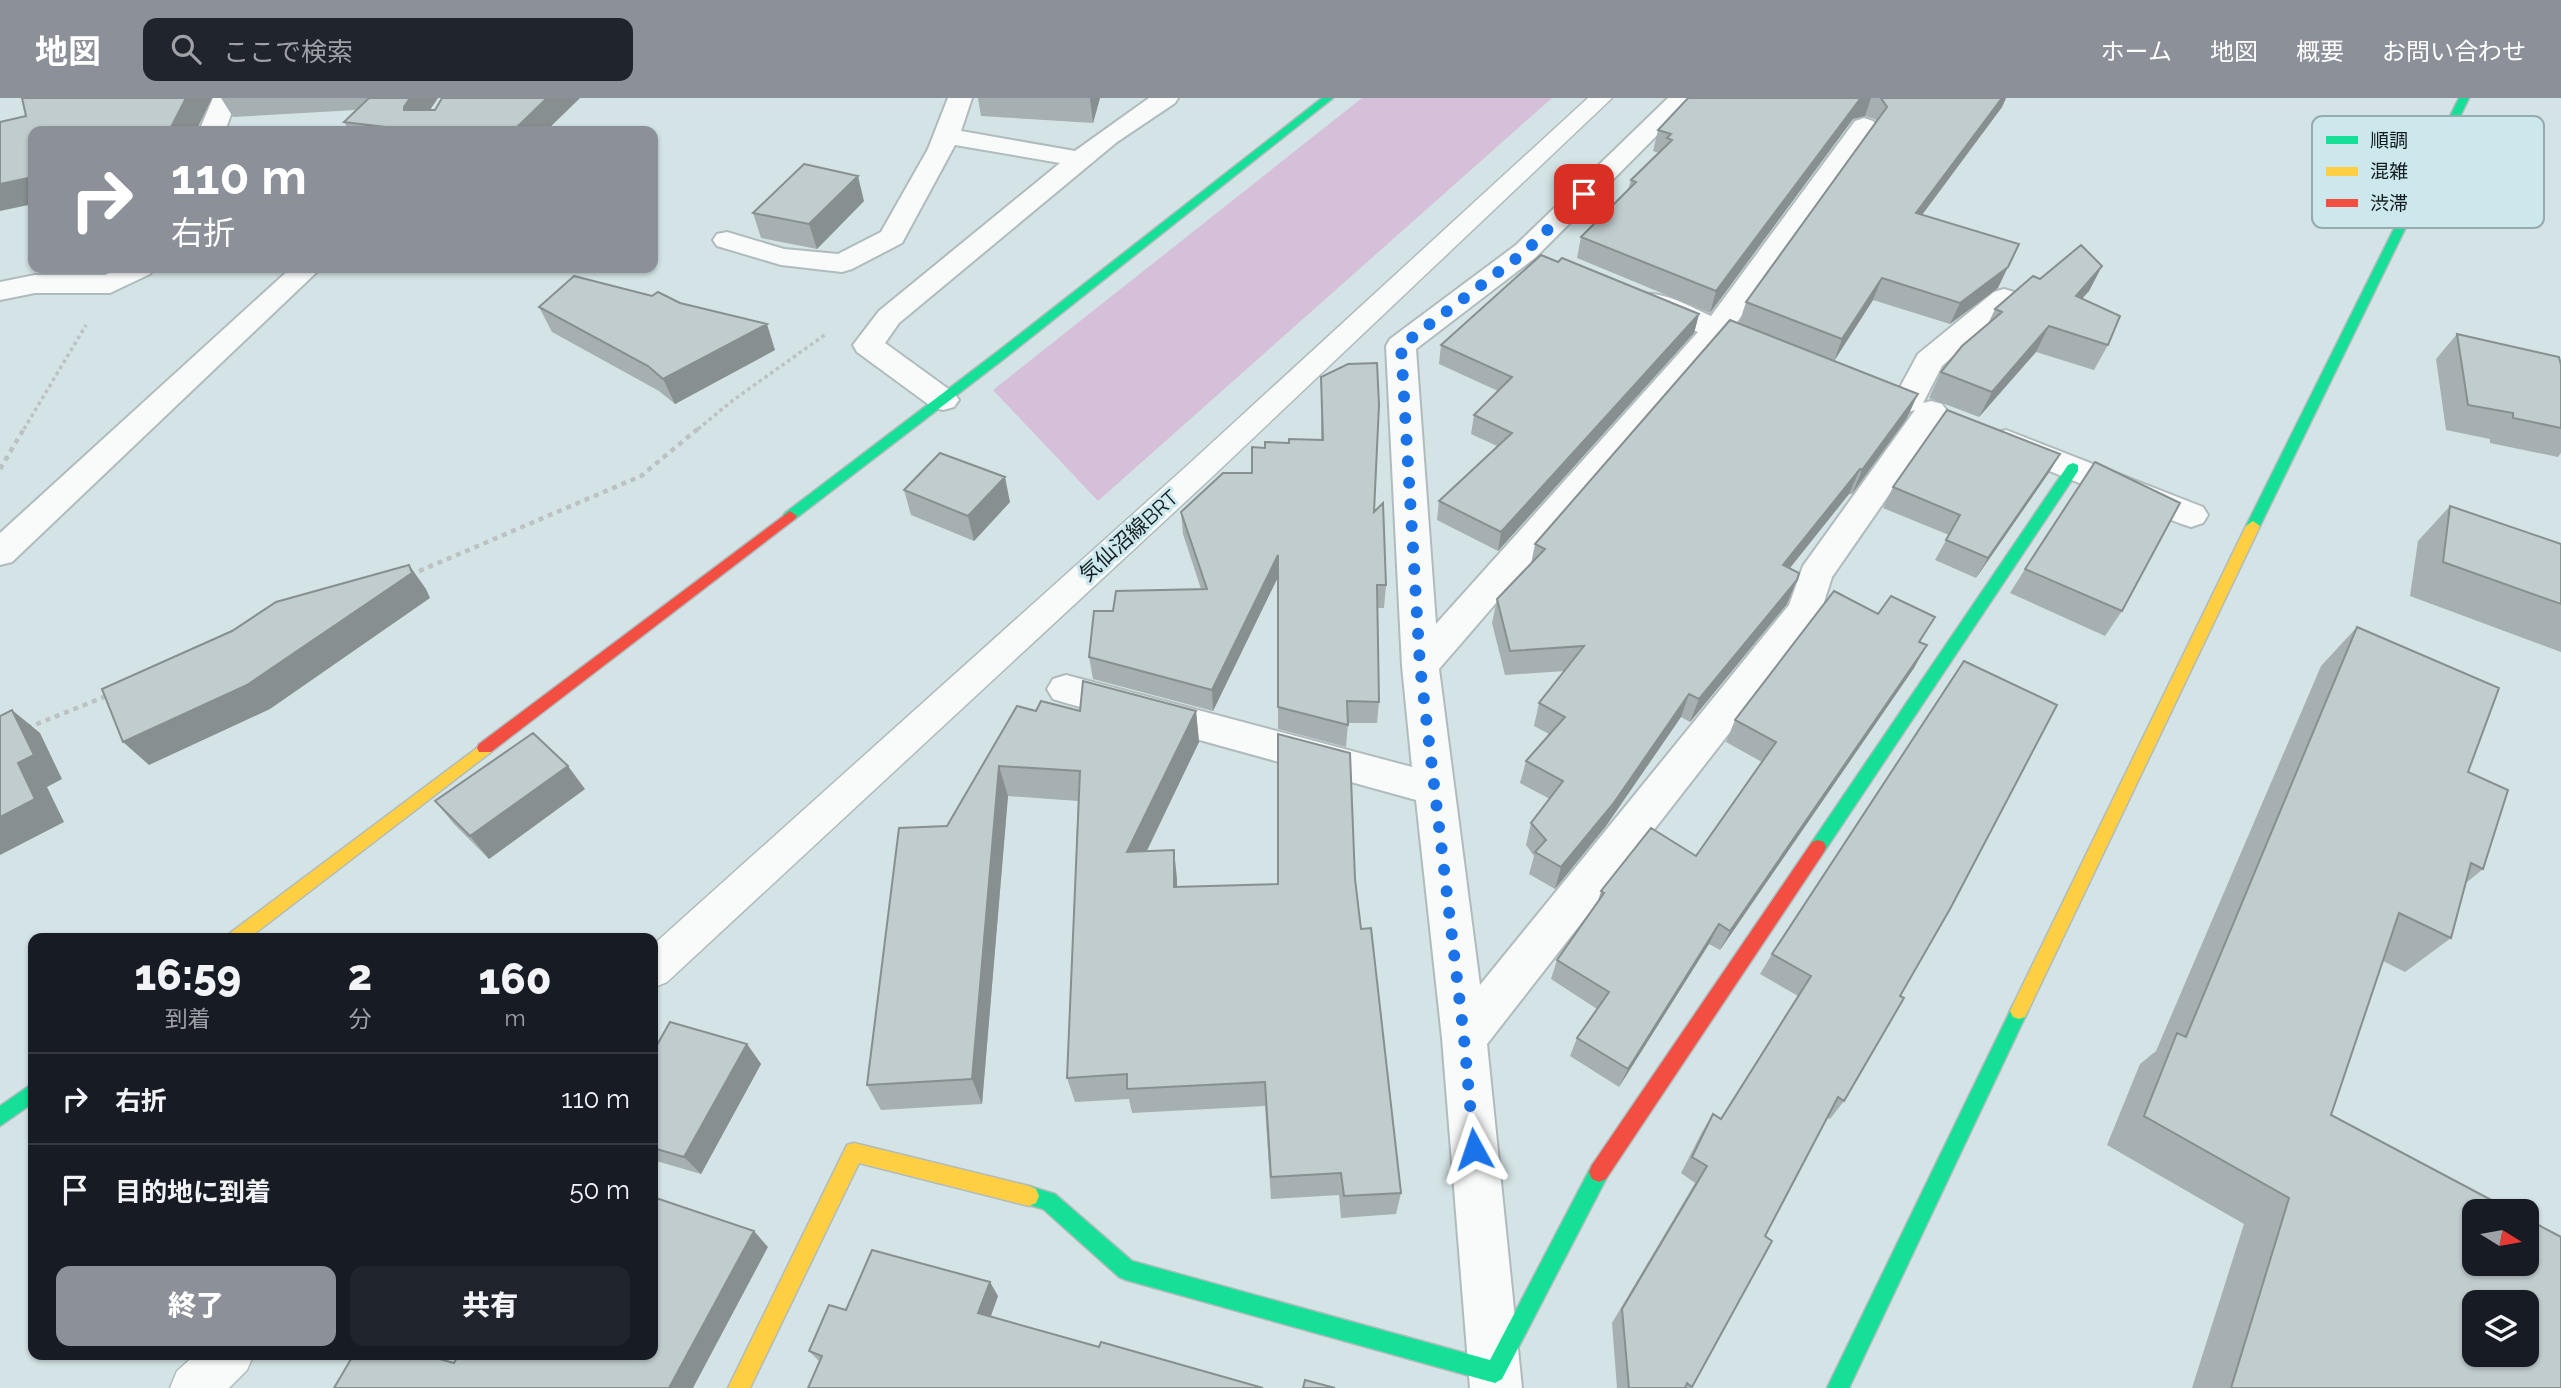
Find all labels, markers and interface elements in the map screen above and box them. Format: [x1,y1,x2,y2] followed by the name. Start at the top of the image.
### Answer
[143,18,633,81] search box
[167,30,205,68] icon: search
[35,32,101,71] text: 地図
[223,37,353,67] text: ここで検索
[2101,37,2172,66] text: ホーム
[2210,37,2258,66] text: 地図
[2296,37,2344,66] text: 概要
[2382,37,2526,66] text: お問い合わせ
[2312,116,2544,228] legend
[2370,129,2408,151] text: 順調
[171,148,307,205] text: 110 m
[56,154,147,245] icon: right
[2370,160,2408,182] text: 混雑
[1554,164,1614,224] pin
[1565,175,1603,213] icon: arrive
[2370,192,2408,214] text: 渋滞
[171,214,235,251] text: 右折
[1074,485,1183,587] street label: 気仙沼線BRT
[134,951,241,1000] text: 16:59
[348,951,372,1000] text: 2
[478,955,552,1004] text: 160
[504,1004,526,1031] text: m
[165,1005,211,1032] text: 到着
[348,1005,371,1032] text: 分
[56,1080,94,1118] icon: right
[561,1084,630,1114] text: 110 m
[115,1086,167,1116] text: 右折
[1437,1112,1511,1186] position arrow
[56,1171,94,1209] icon: arrive
[569,1175,630,1205] text: 50 m
[115,1177,271,1207] text: 目的地に到着
[2462,1199,2539,1276] north arrow
[2462,1199,2539,1367] map controls
[56,1266,336,1346] button: 終了
[350,1266,630,1346] button: 共有
[2462,1290,2539,1367] button: layers

